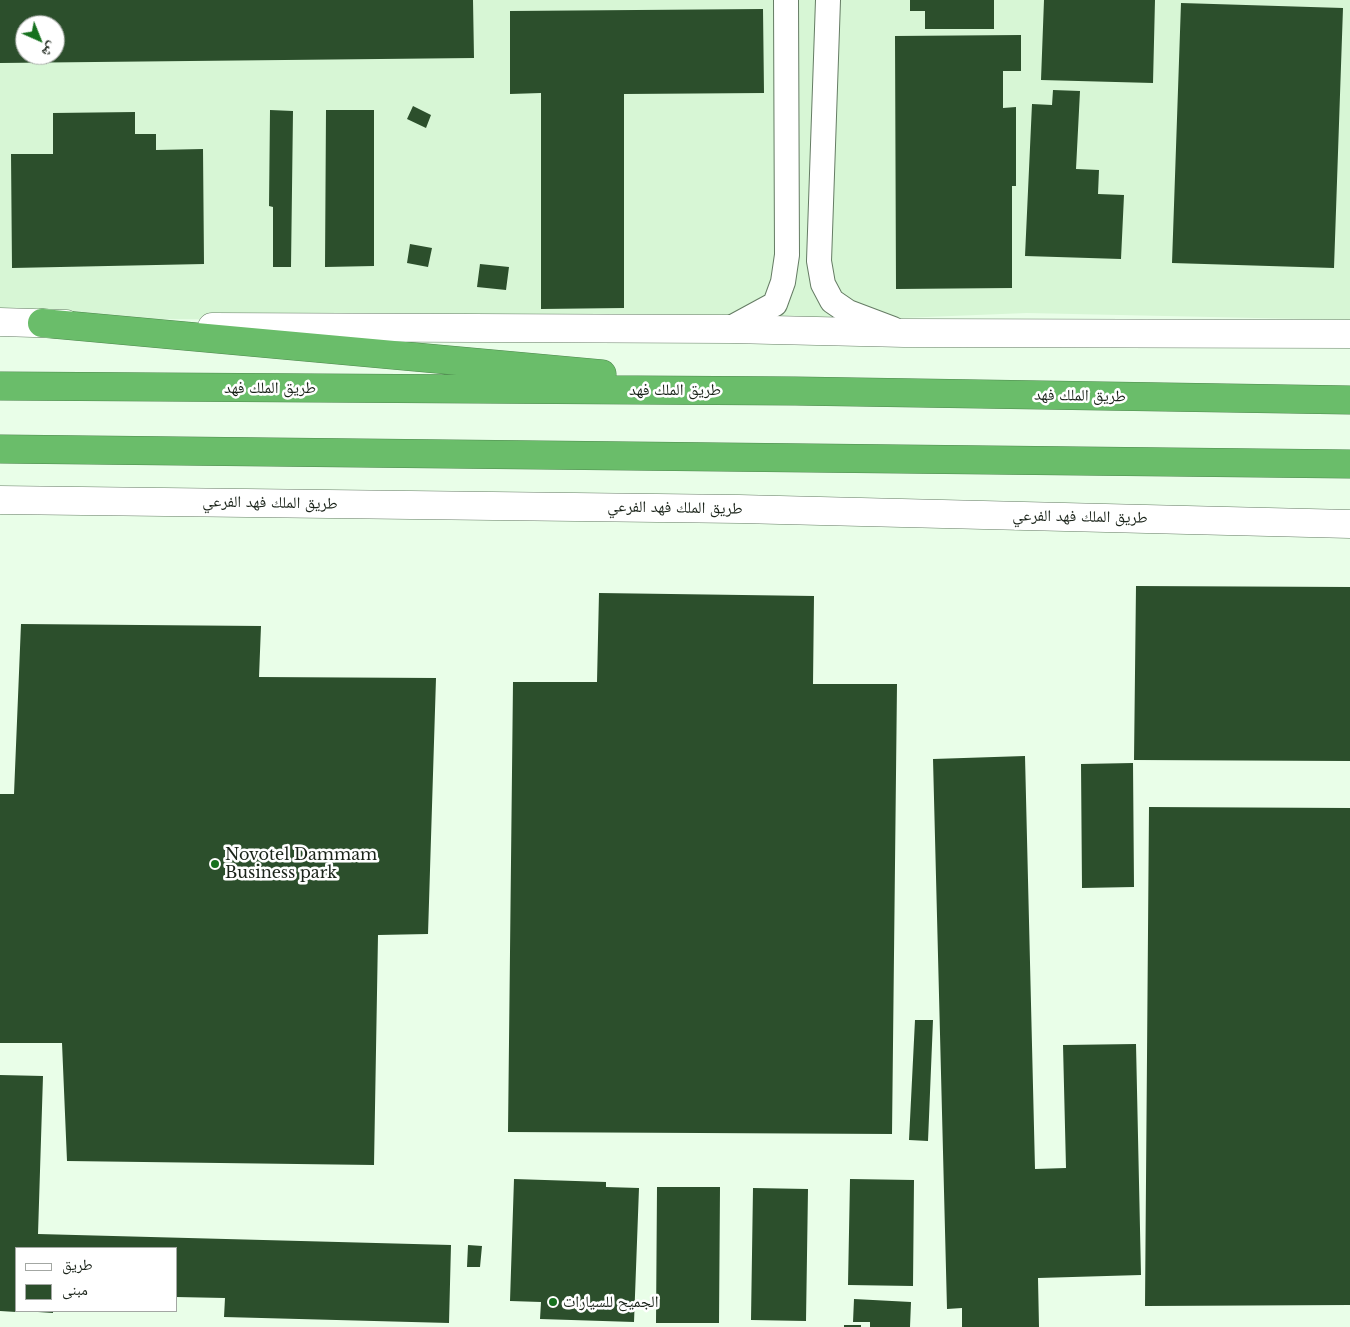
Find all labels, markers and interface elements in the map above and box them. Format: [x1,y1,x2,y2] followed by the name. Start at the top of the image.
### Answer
[15,15,65,65] north arrow
[38,38,61,62] text: ش
[224,378,316,398] street label: طريق الملك فهد
[629,380,721,400] street label: طريق الملك فهد
[1034,386,1126,406] street label: طريق الملك فهد
[202,492,338,514] street label: طريق الملك فهد الفرعي
[607,497,743,519] street label: طريق الملك فهد الفرعي
[1012,506,1148,528] street label: طريق الملك فهد الفرعي
[225,845,377,883] place label: Novotel Dammam Business park
[209,858,221,870] marker: Novotel Dammam Business park
[15,1247,178,1312] legend
[62,1255,93,1274] text: طريق
[62,1280,88,1299] text: مبنى
[563,1292,659,1312] place label: الجميح للسيارات
[547,1296,559,1308] marker: الجميح للسيارات

